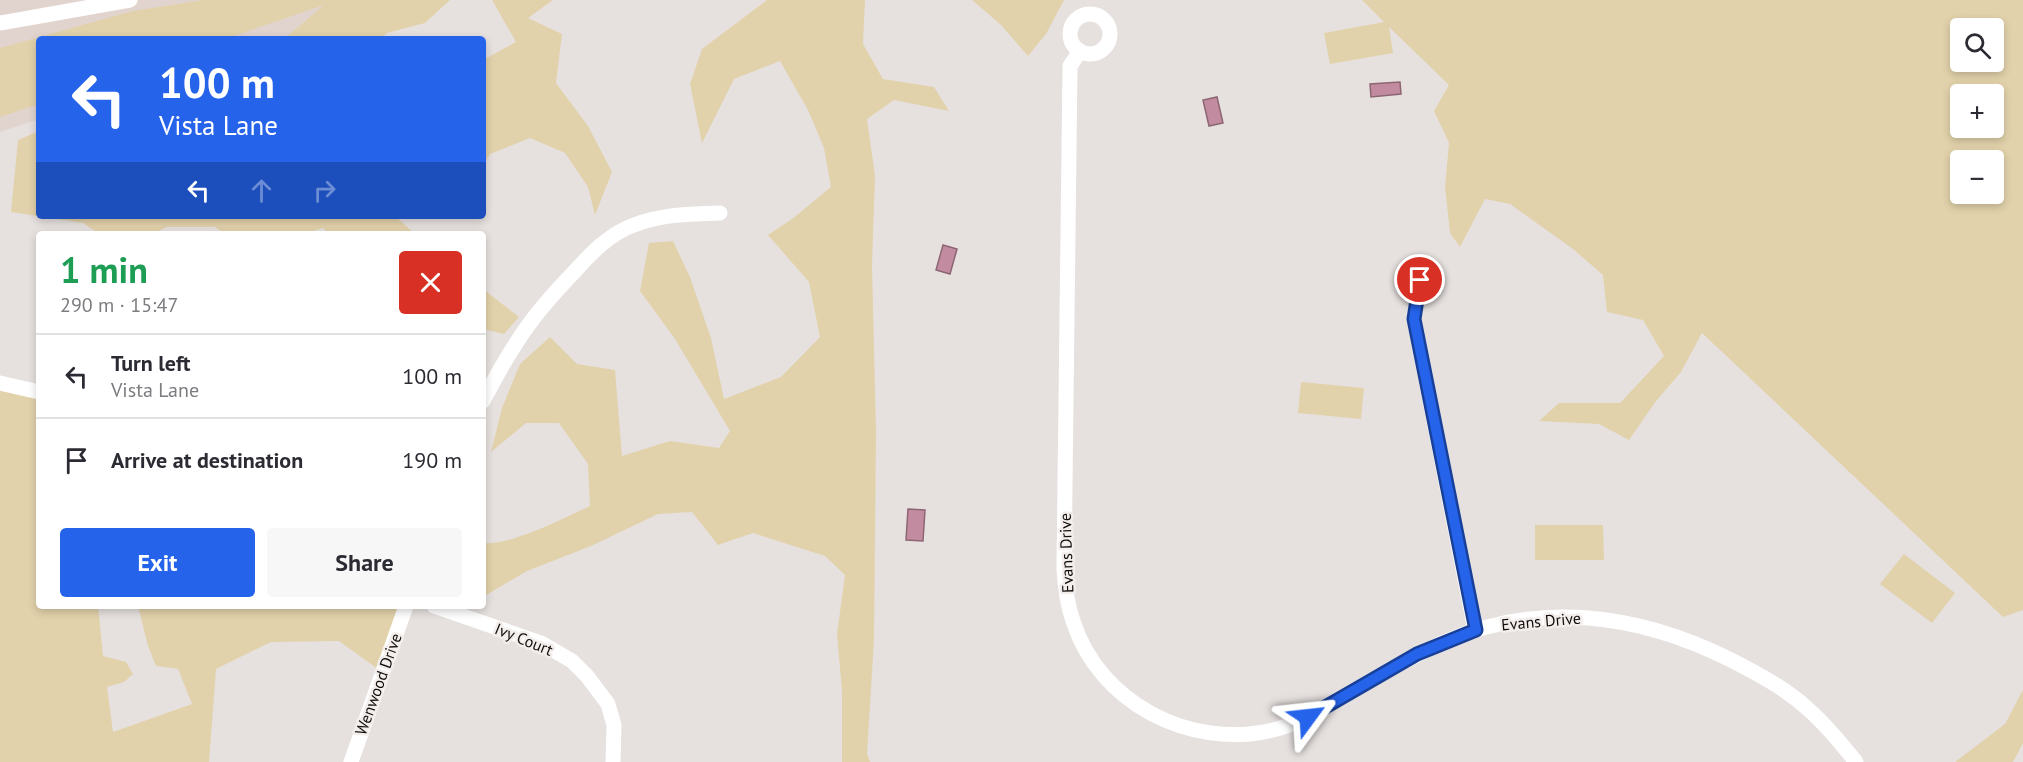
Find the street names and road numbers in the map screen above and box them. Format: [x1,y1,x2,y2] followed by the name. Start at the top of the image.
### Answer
[1055,513,1077,593] street label: Evans Drive
[1500,608,1582,634] street label: Evans Drive
[492,618,556,660] street label: Ivy Court
[350,630,406,738] street label: Wenwood Drive

